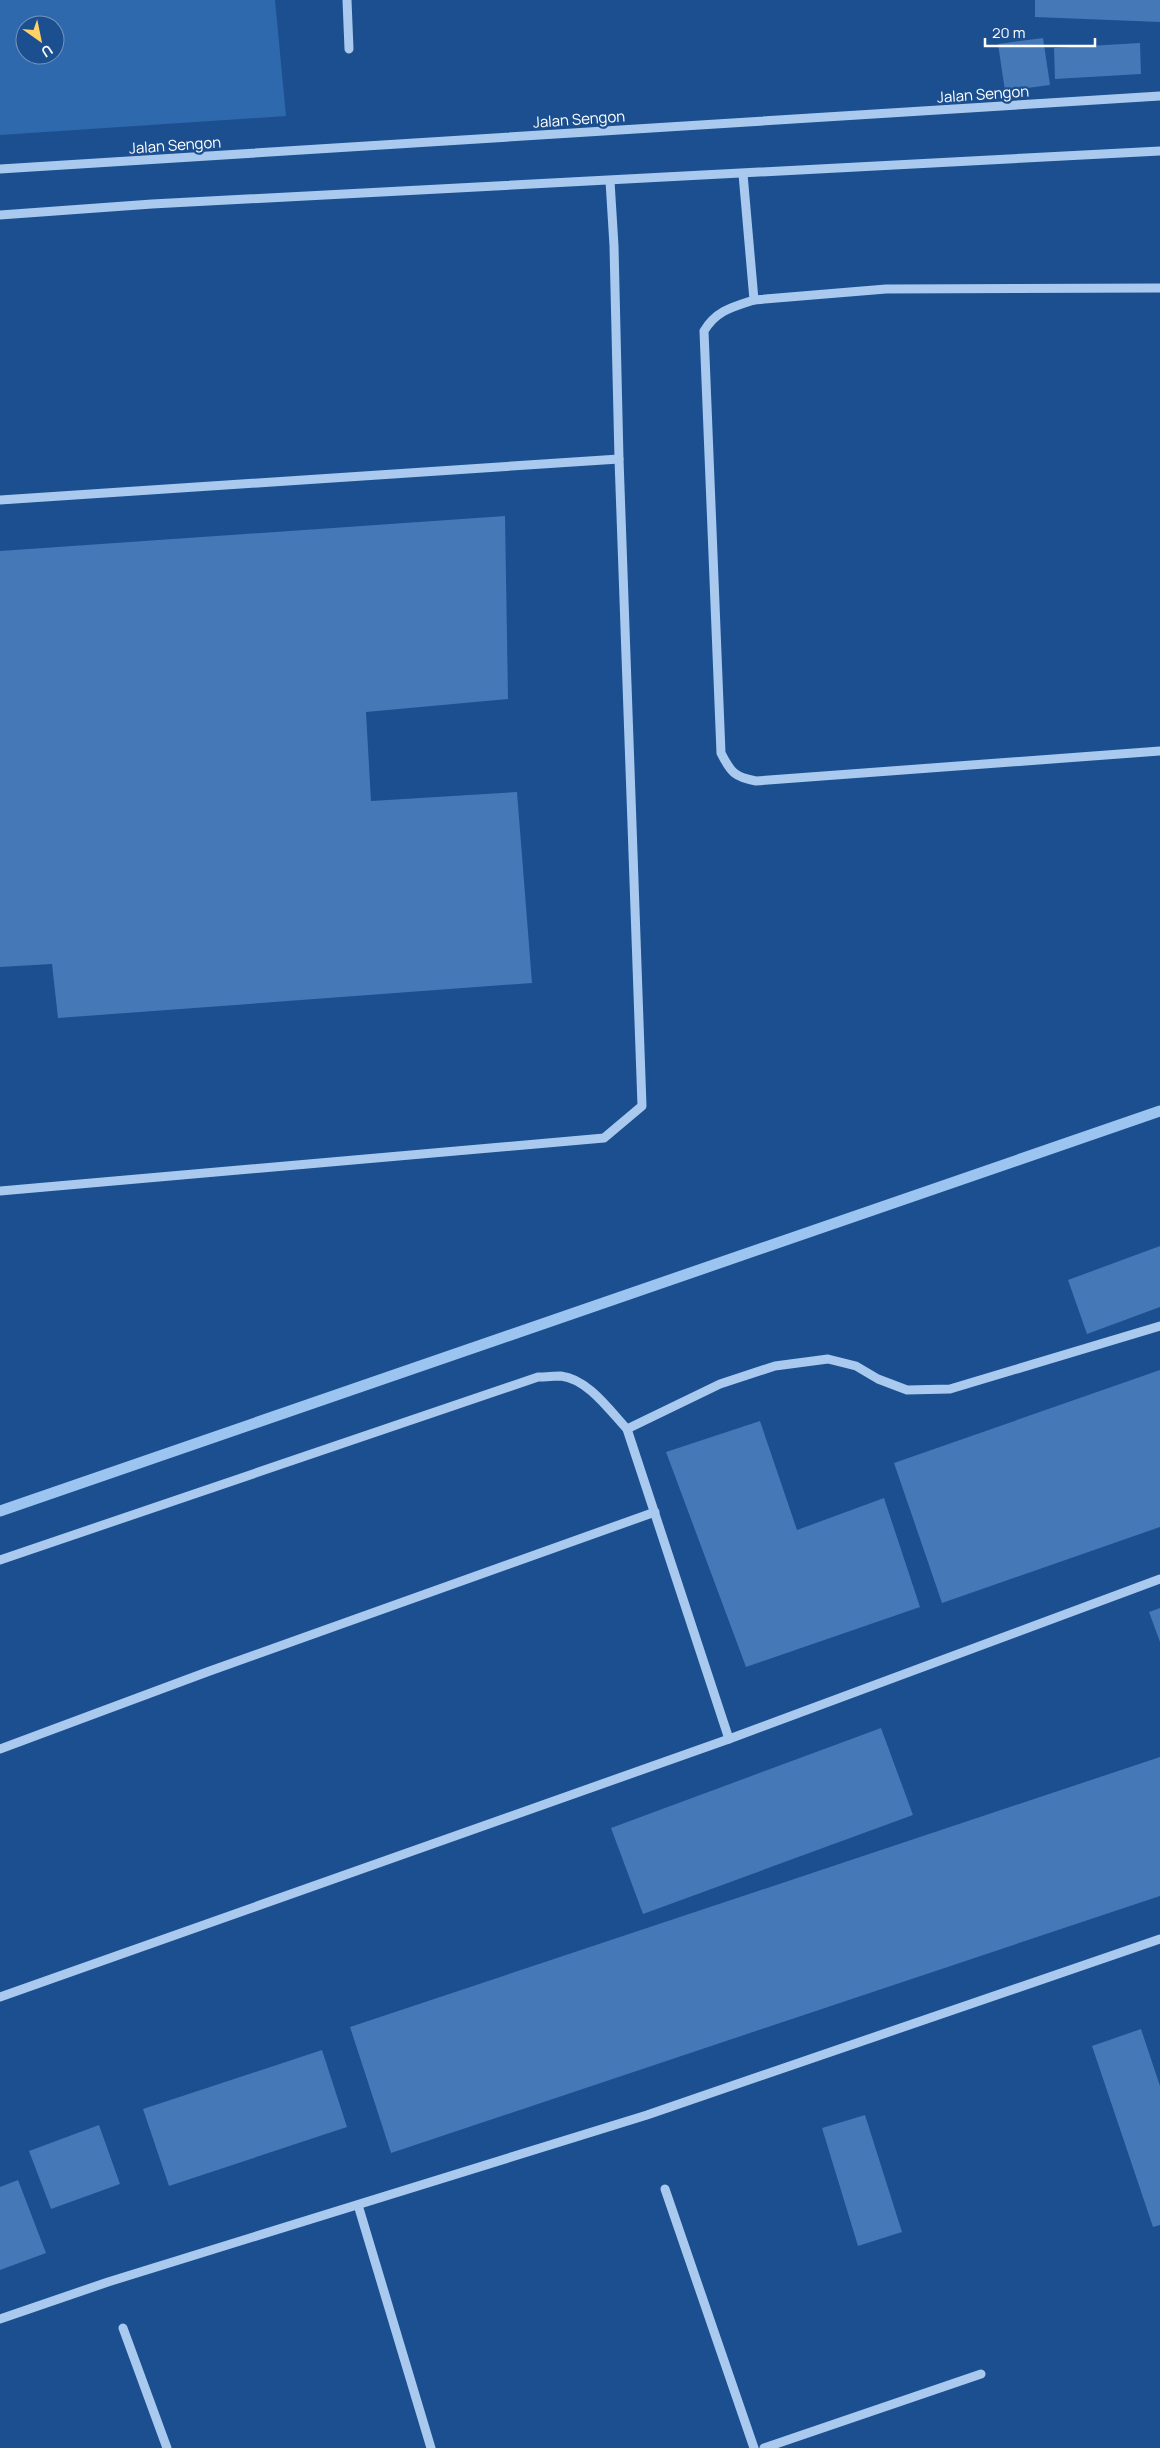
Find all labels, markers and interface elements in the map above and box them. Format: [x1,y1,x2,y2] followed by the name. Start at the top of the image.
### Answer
[15,15,65,65] north arrow
[985,15,1095,47] scale bar
[992,22,1025,43] text: 20 m
[38,41,57,62] text: U
[936,80,1030,108] street label: Jalan Sengon
[532,105,626,133] street label: Jalan Sengon
[128,131,222,159] street label: Jalan Sengon

